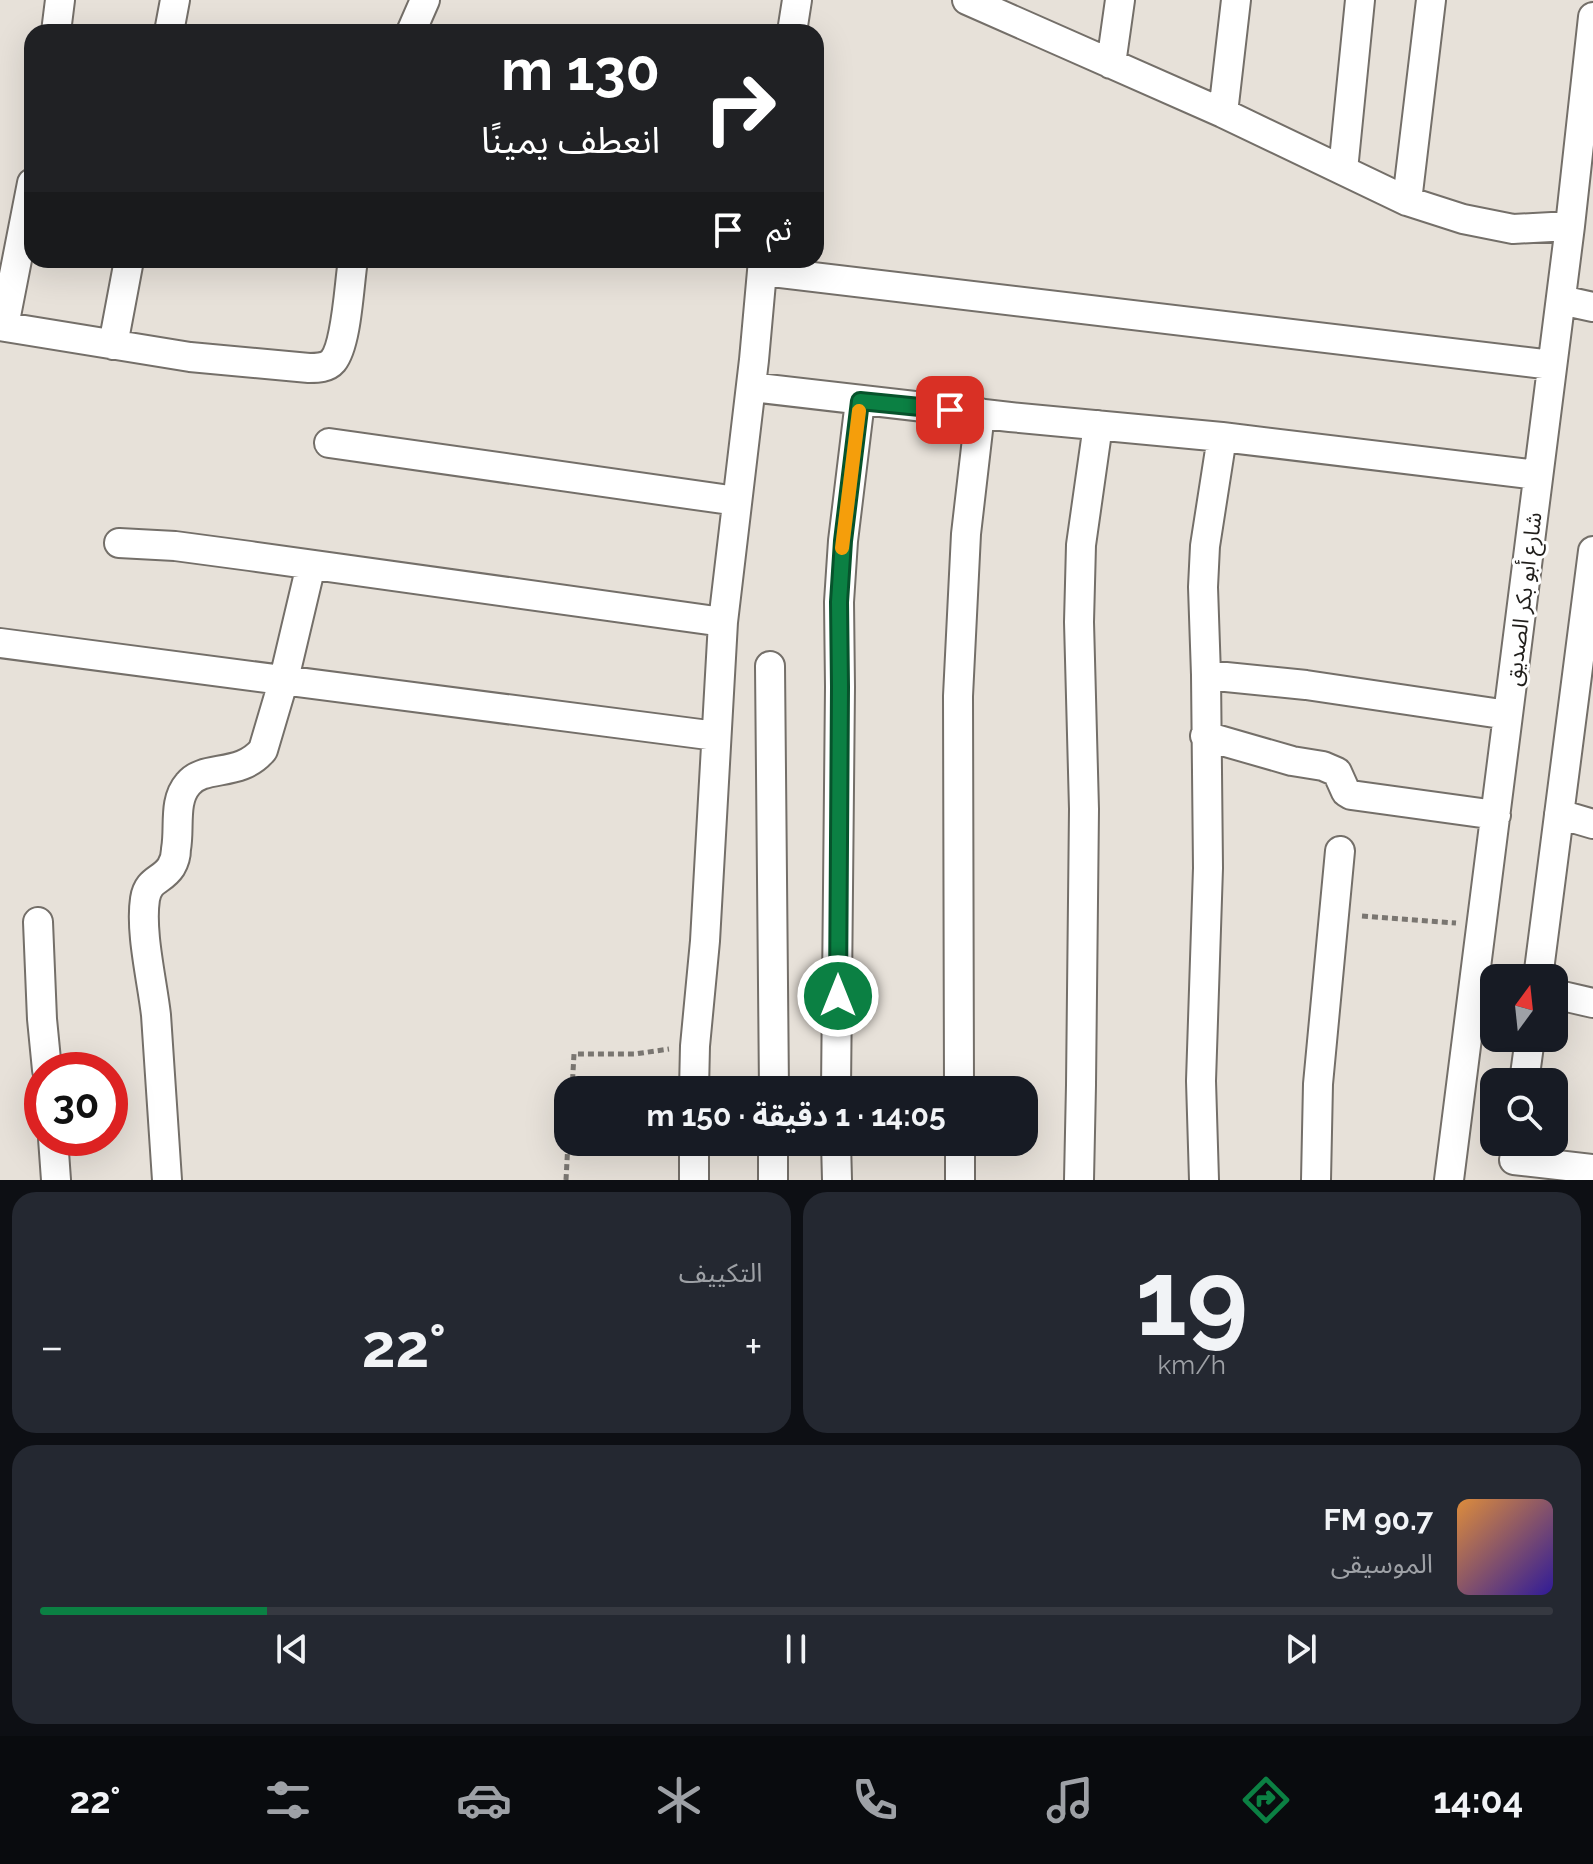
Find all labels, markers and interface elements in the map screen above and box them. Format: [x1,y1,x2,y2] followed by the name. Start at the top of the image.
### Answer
[501,37,660,103] text: 130 m
[688,56,792,160] icon: right
[481,119,660,161] text: انعطف يمينًا
[706,208,750,252] icon: arrive
[766,212,792,247] text: ثم
[916,376,984,444] pin
[928,388,972,432] icon: arrive
[1499,511,1551,688] street label: شارع أبو بكر الصديق
[796,954,880,1038] position arrow
[1480,964,1568,1052] north arrow
[1480,964,1568,1156] map controls
[24,1052,128,1156] speed limit sign: 30
[1480,1068,1568,1156] button: search
[646,1098,946,1133] text: 14:05 · 1 دقيقة · 150 m
[1135,1237,1248,1359] text: 19
[679,1258,763,1288] text: التكييف
[362,1311,446,1381] text: 22°
[40,1321,64,1372] text: −
[744,1321,763,1372] text: +
[1157,1350,1226,1380] text: km/h
[1324,1502,1433,1537] text: 90.7 FM
[1331,1549,1433,1579] text: الموسيقى
[270,1627,314,1671] icon: previous
[774,1627,818,1671] icon: pause
[1279,1627,1323,1671] icon: next
[260,1772,316,1828] icon: filters
[456,1772,512,1828] icon: car
[651,1772,707,1828] icon: climate
[847,1772,903,1828] icon: phone
[1042,1772,1098,1828] icon: music
[1238,1772,1294,1828] icon: directions
[70,1779,121,1821] text: 22°
[1433,1779,1523,1821] text: 14:04

